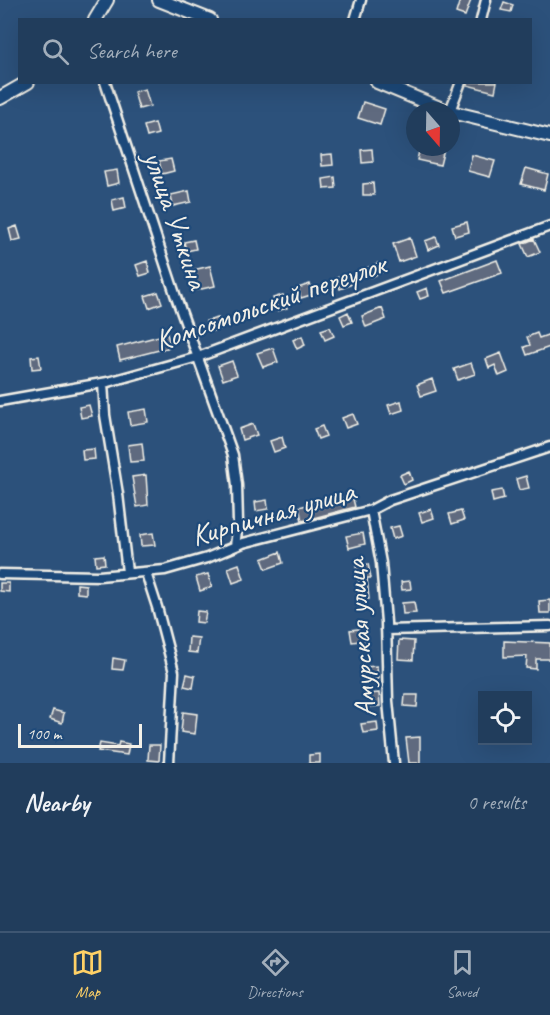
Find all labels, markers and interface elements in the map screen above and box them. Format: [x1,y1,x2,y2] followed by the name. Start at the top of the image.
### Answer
[18,18,532,84] search box
[39,35,72,68] icon: search
[87,37,177,65] text: Search here
[406,102,460,156] north arrow
[134,144,218,296] street label: улица Уткина
[150,244,393,359] street label: Комсомольский переулок
[187,471,361,555] street label: Кирпичная улица
[335,554,385,719] street label: Амурская улица
[478,691,532,745] map controls
[478,691,532,745] button: locate
[18,721,142,748] scale bar
[27,724,61,744] text: 100 m
[24,786,89,819] text: Nearby
[467,790,526,815] text: 0 results
[71,946,104,1002] tab: Map
[247,946,303,1002] tab: Directions
[446,946,479,1002] tab: Saved

